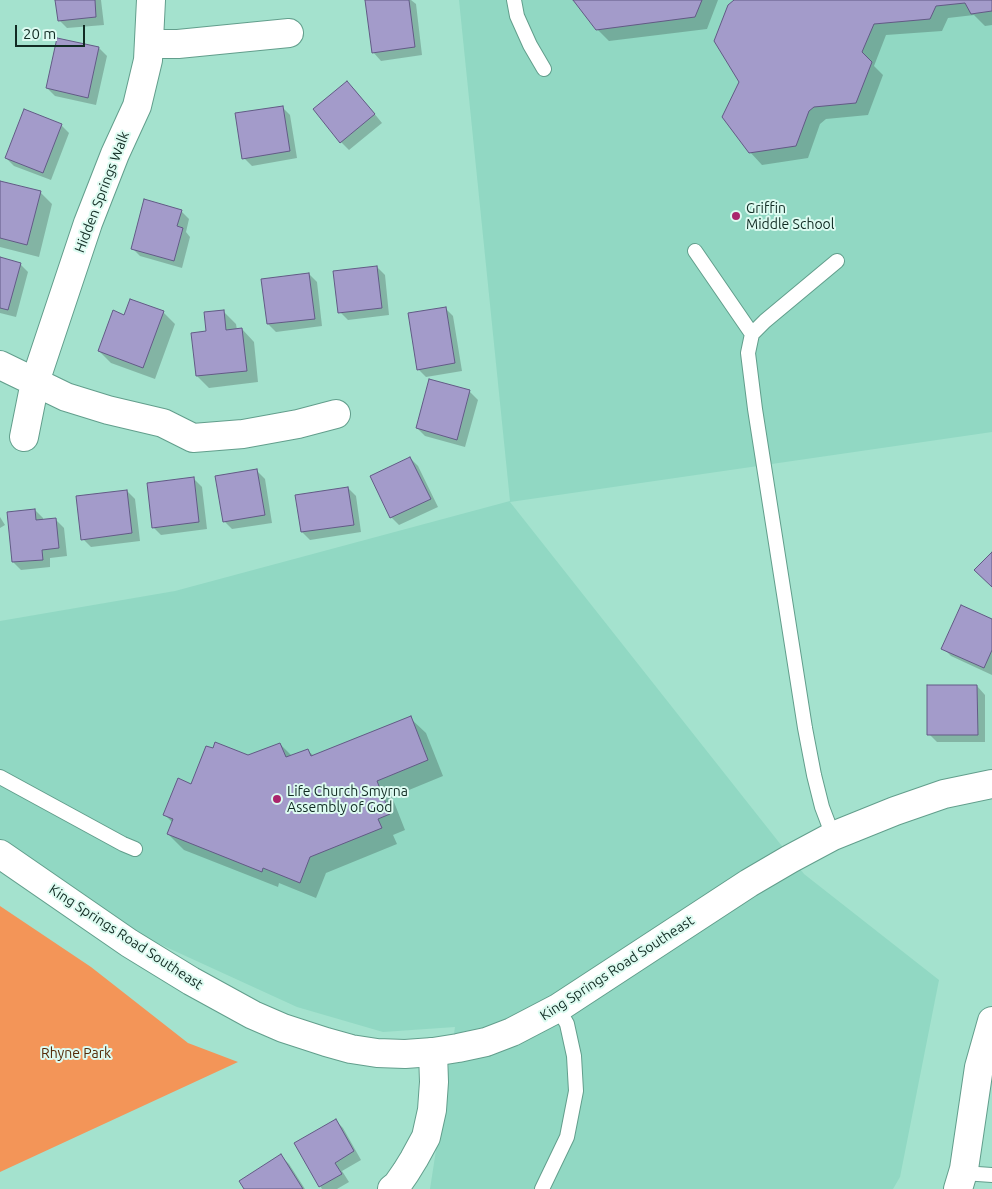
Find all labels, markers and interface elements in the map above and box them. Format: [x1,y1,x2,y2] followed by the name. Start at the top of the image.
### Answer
[18,15,88,47] scale bar
[23,25,56,42] text: 20 m
[71,129,133,255] street label: Hidden Springs Walk
[746,200,834,232] place label: Griffin Middle School
[730,210,742,222] marker: Griffin Middle School
[287,783,408,816] place label: Life Church Smyrna Assembly of God
[271,793,283,805] marker: Life Church Smyrna Assembly of God
[46,881,206,993] street label: King Springs Road Southeast
[537,912,697,1024] street label: King Springs Road Southeast
[41,1045,111,1061] park label: Rhyne Park

